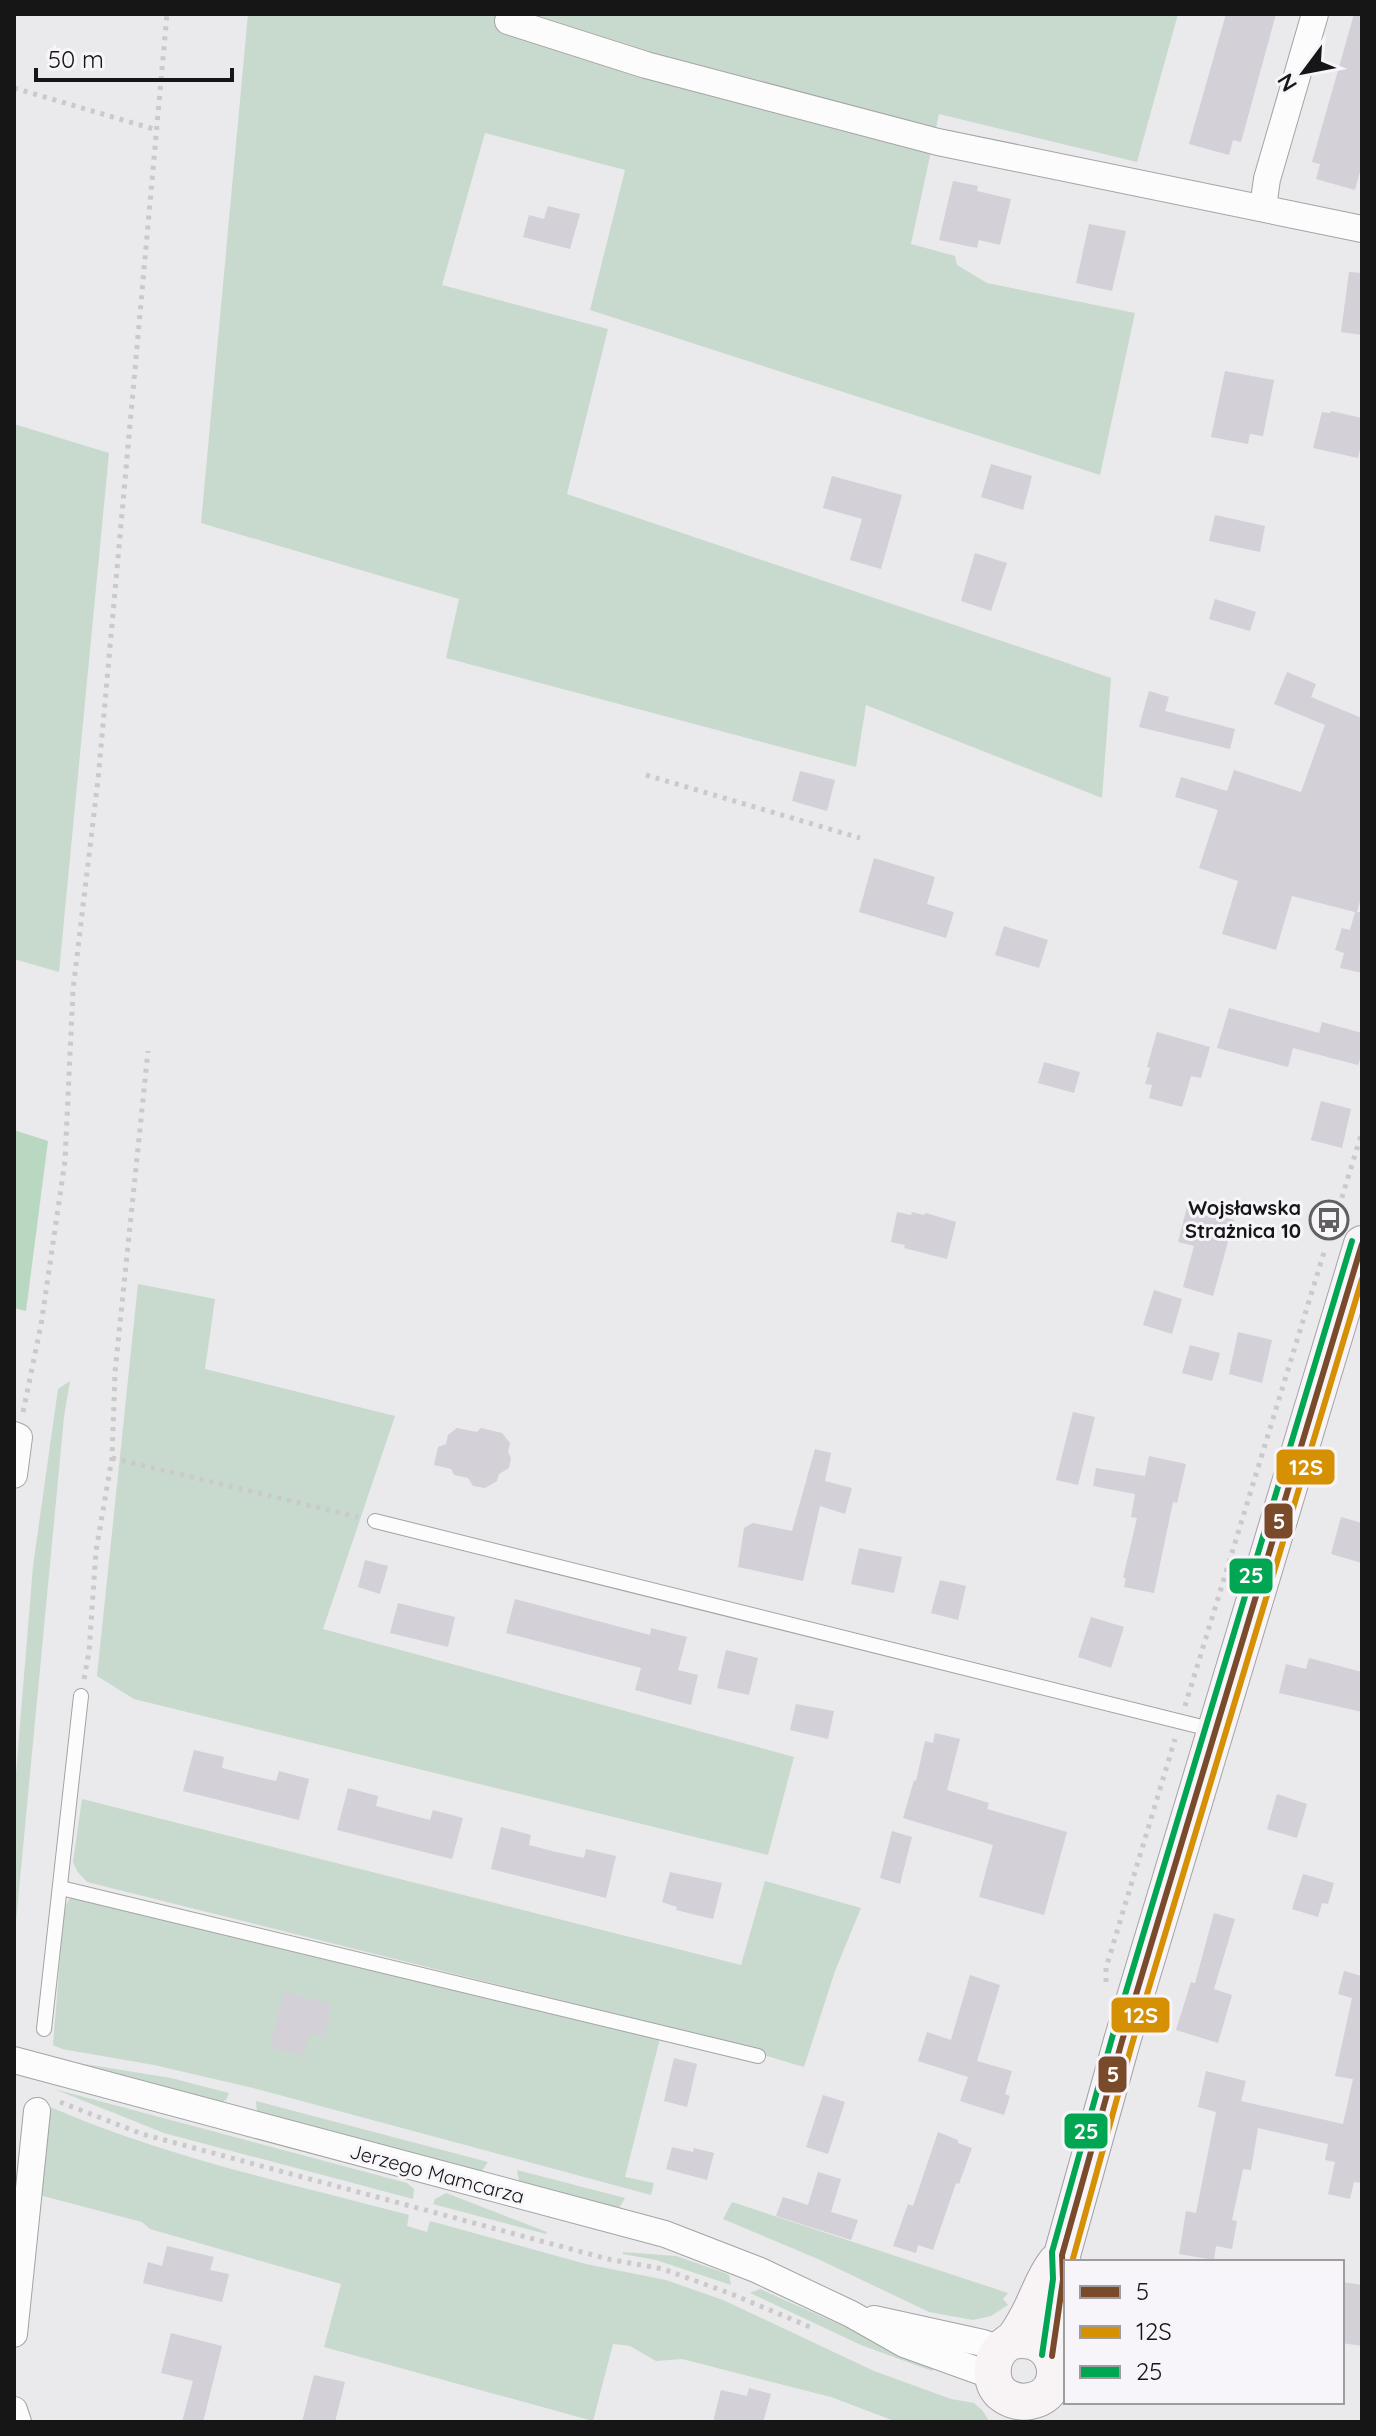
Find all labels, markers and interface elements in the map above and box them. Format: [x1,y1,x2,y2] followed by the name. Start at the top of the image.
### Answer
[36,32,232,82] scale bar
[1264,32,1344,112] north arrow
[48,44,104,74] text: 50 m
[1271,68,1303,97] text: N
[1185,1195,1301,1243] place label: Wojsławska Strażnica 10
[1308,1199,1350,1241] bus stop icon: Wojsławska Strażnica 10
[1275,1448,1336,1486] line badge: 12S
[1289,1453,1323,1481] text: 12S
[1263,1502,1294,1540] line badge: 5
[1273,1507,1285,1535] text: 5
[1228,1557,1274,1595] line badge: 25
[1238,1561,1264,1589] text: 25
[1110,1996,1171,2034] line badge: 12S
[1124,2001,1158,2029] text: 12S
[1097,2055,1128,2094] line badge: 5
[1107,2060,1119,2088] text: 5
[1063,2112,1109,2150] line badge: 25
[1073,2117,1099,2145] text: 25
[347,2138,527,2209] street label: Jerzego Mamcarza
[1064,2260,1344,2404] legend
[1136,2276,1149,2306] text: 5
[1136,2316,1172,2346] text: 12S
[1136,2356,1162,2386] text: 25

